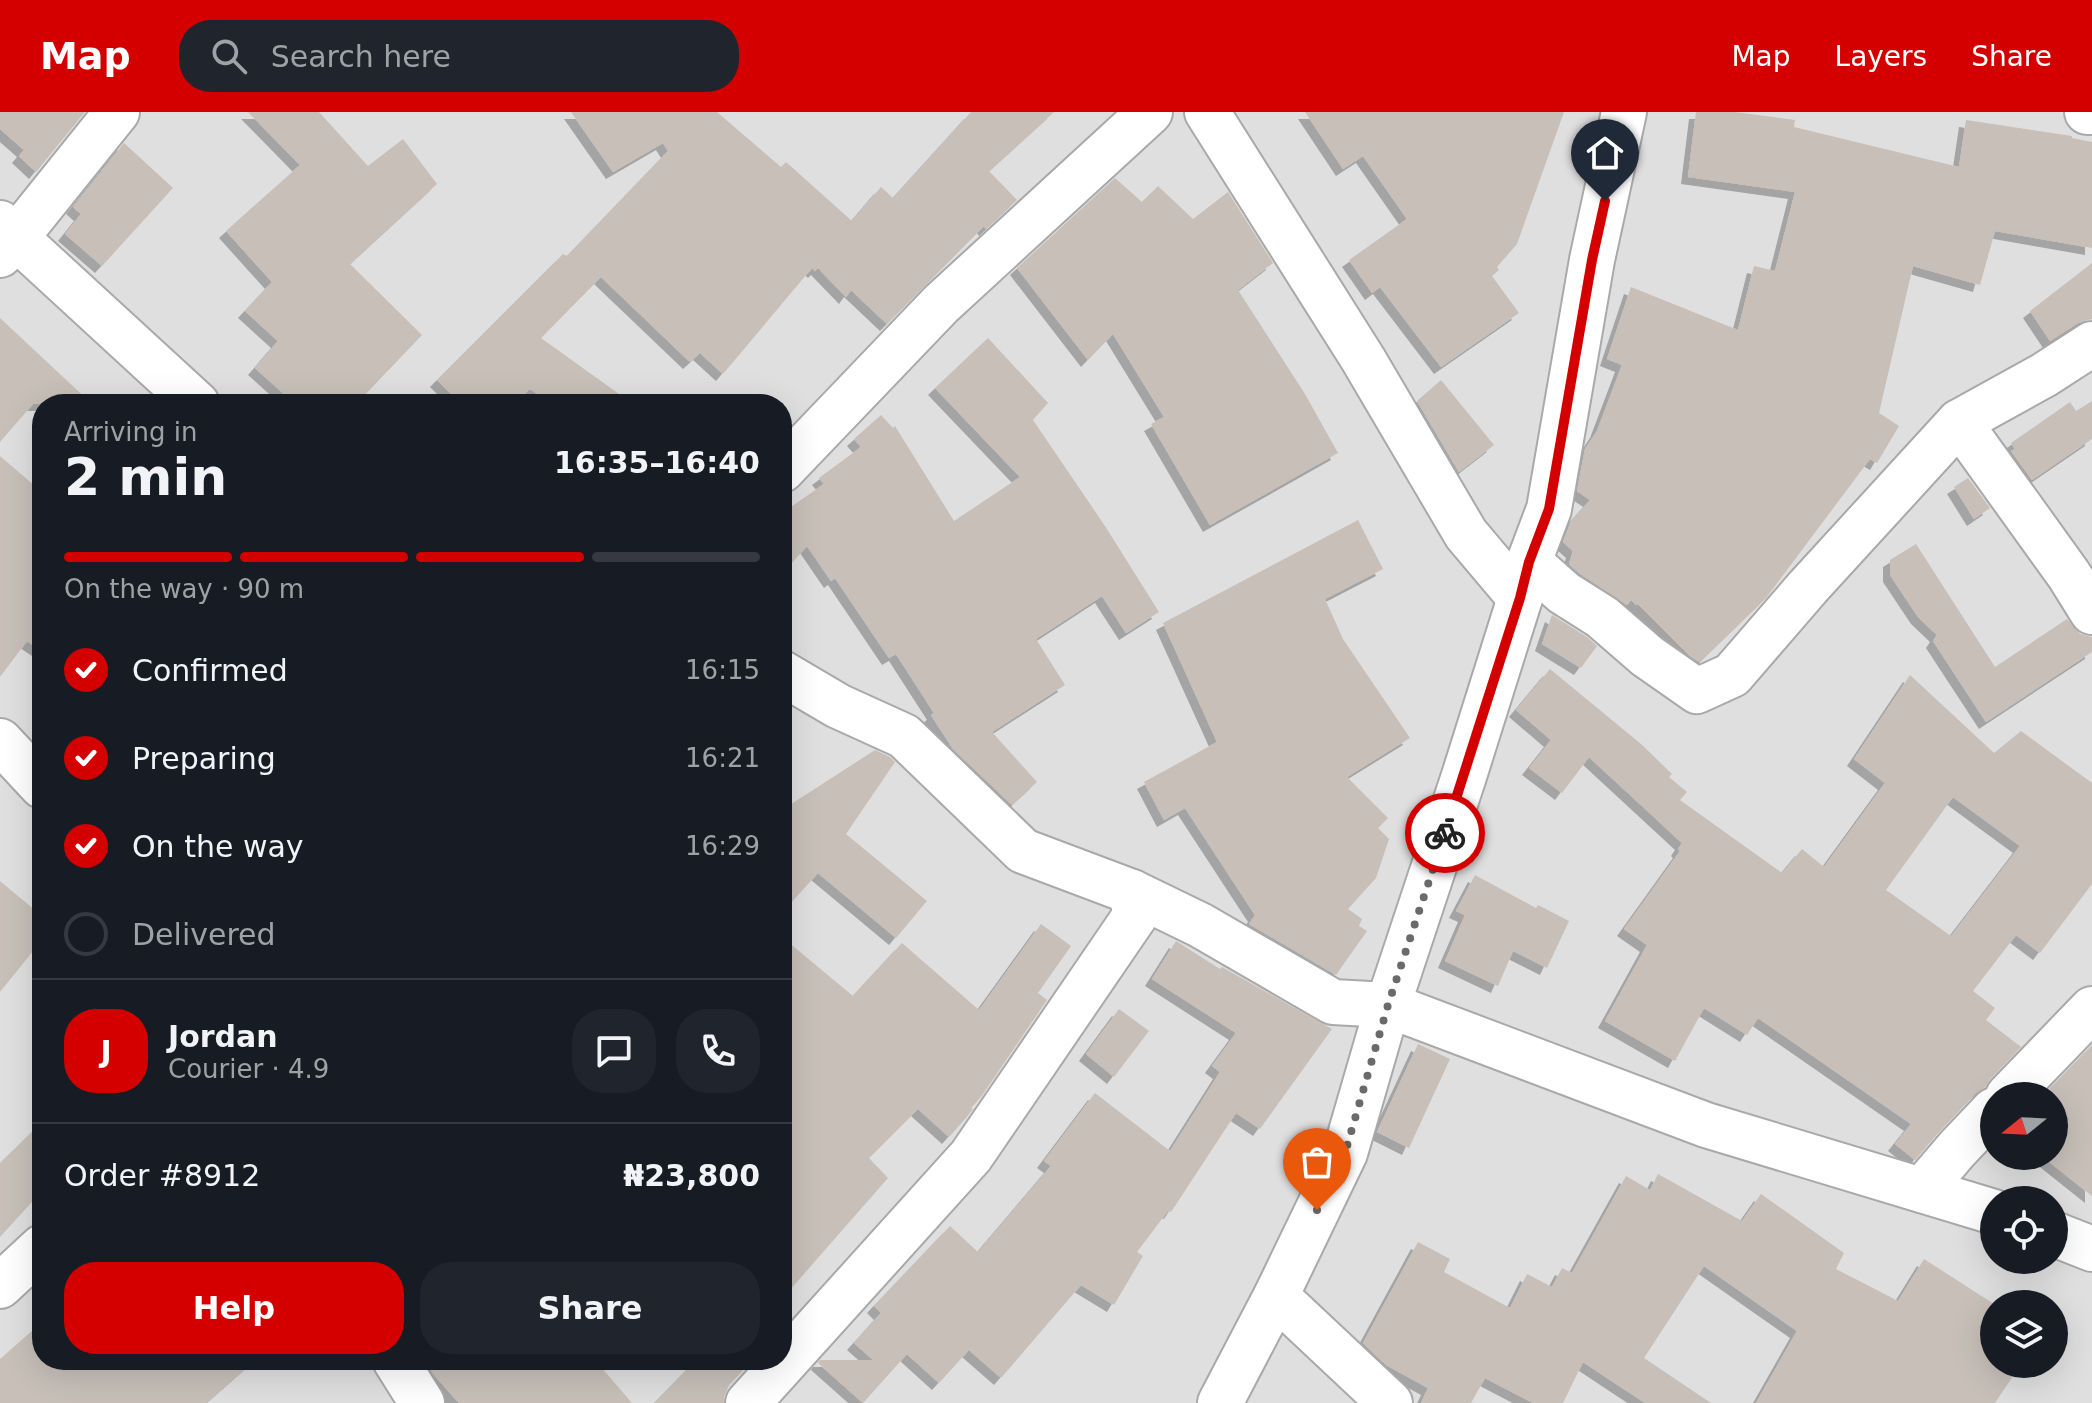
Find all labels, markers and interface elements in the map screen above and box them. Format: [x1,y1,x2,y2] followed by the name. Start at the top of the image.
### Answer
[179,20,739,92] search box
[40,34,131,78] text: Map
[207,34,251,78] icon: search
[271,39,451,74] text: Search here
[1731,40,1791,73] text: Map
[1835,40,1927,73] text: Layers
[1971,40,2052,73] text: Share
[1571,119,1639,201] pin
[1583,131,1627,175] icon: home
[64,417,198,447] text: Arriving in
[554,445,760,480] text: 16:35–16:40
[64,447,227,507] text: 2 min
[64,574,304,604] text: On the way · 90 m
[64,648,108,692] icon: check
[132,653,288,688] text: Confirmed
[685,655,760,685] text: 16:15
[64,736,108,780] icon: check
[132,741,276,776] text: Preparing
[685,743,760,773] text: 16:21
[1405,793,1485,873] courier
[1423,811,1467,855] icon: bike
[64,824,108,868] icon: check
[132,829,304,864] text: On the way
[685,831,760,861] text: 16:29
[132,917,276,952] text: Delivered
[572,1009,656,1093] button: chat
[676,1009,760,1093] button: phone
[168,1019,278,1054] text: Jordan
[100,1034,112,1069] text: J
[168,1054,329,1084] text: Courier · 4.9
[1980,1082,2068,1170] north arrow
[1980,1082,2068,1378] map controls
[1283,1128,1351,1210] pin
[1295,1140,1339,1184] icon: bag
[64,1158,260,1193] text: Order #8912
[623,1158,760,1193] text: ₦23,800
[1980,1186,2068,1274] button: locate
[64,1262,404,1354] button: Help
[420,1262,760,1354] button: Share
[1980,1290,2068,1378] button: layers

